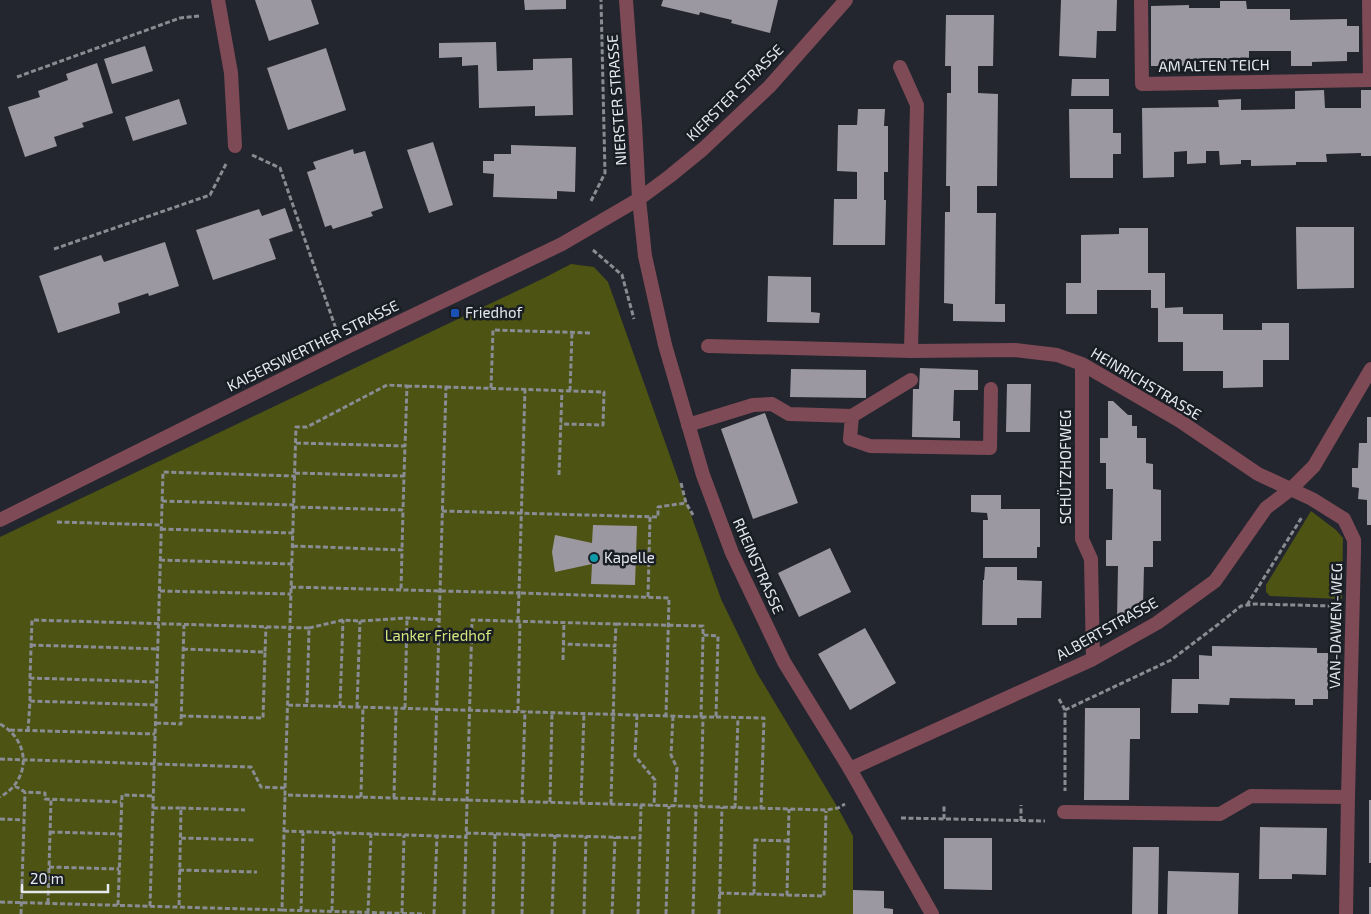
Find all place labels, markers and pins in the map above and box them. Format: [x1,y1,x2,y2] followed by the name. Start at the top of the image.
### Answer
[465,303,522,321] place label: Friedhof
[449,307,461,319] marker: Friedhof
[604,548,655,566] place label: Kapelle
[588,552,600,564] marker: Kapelle

